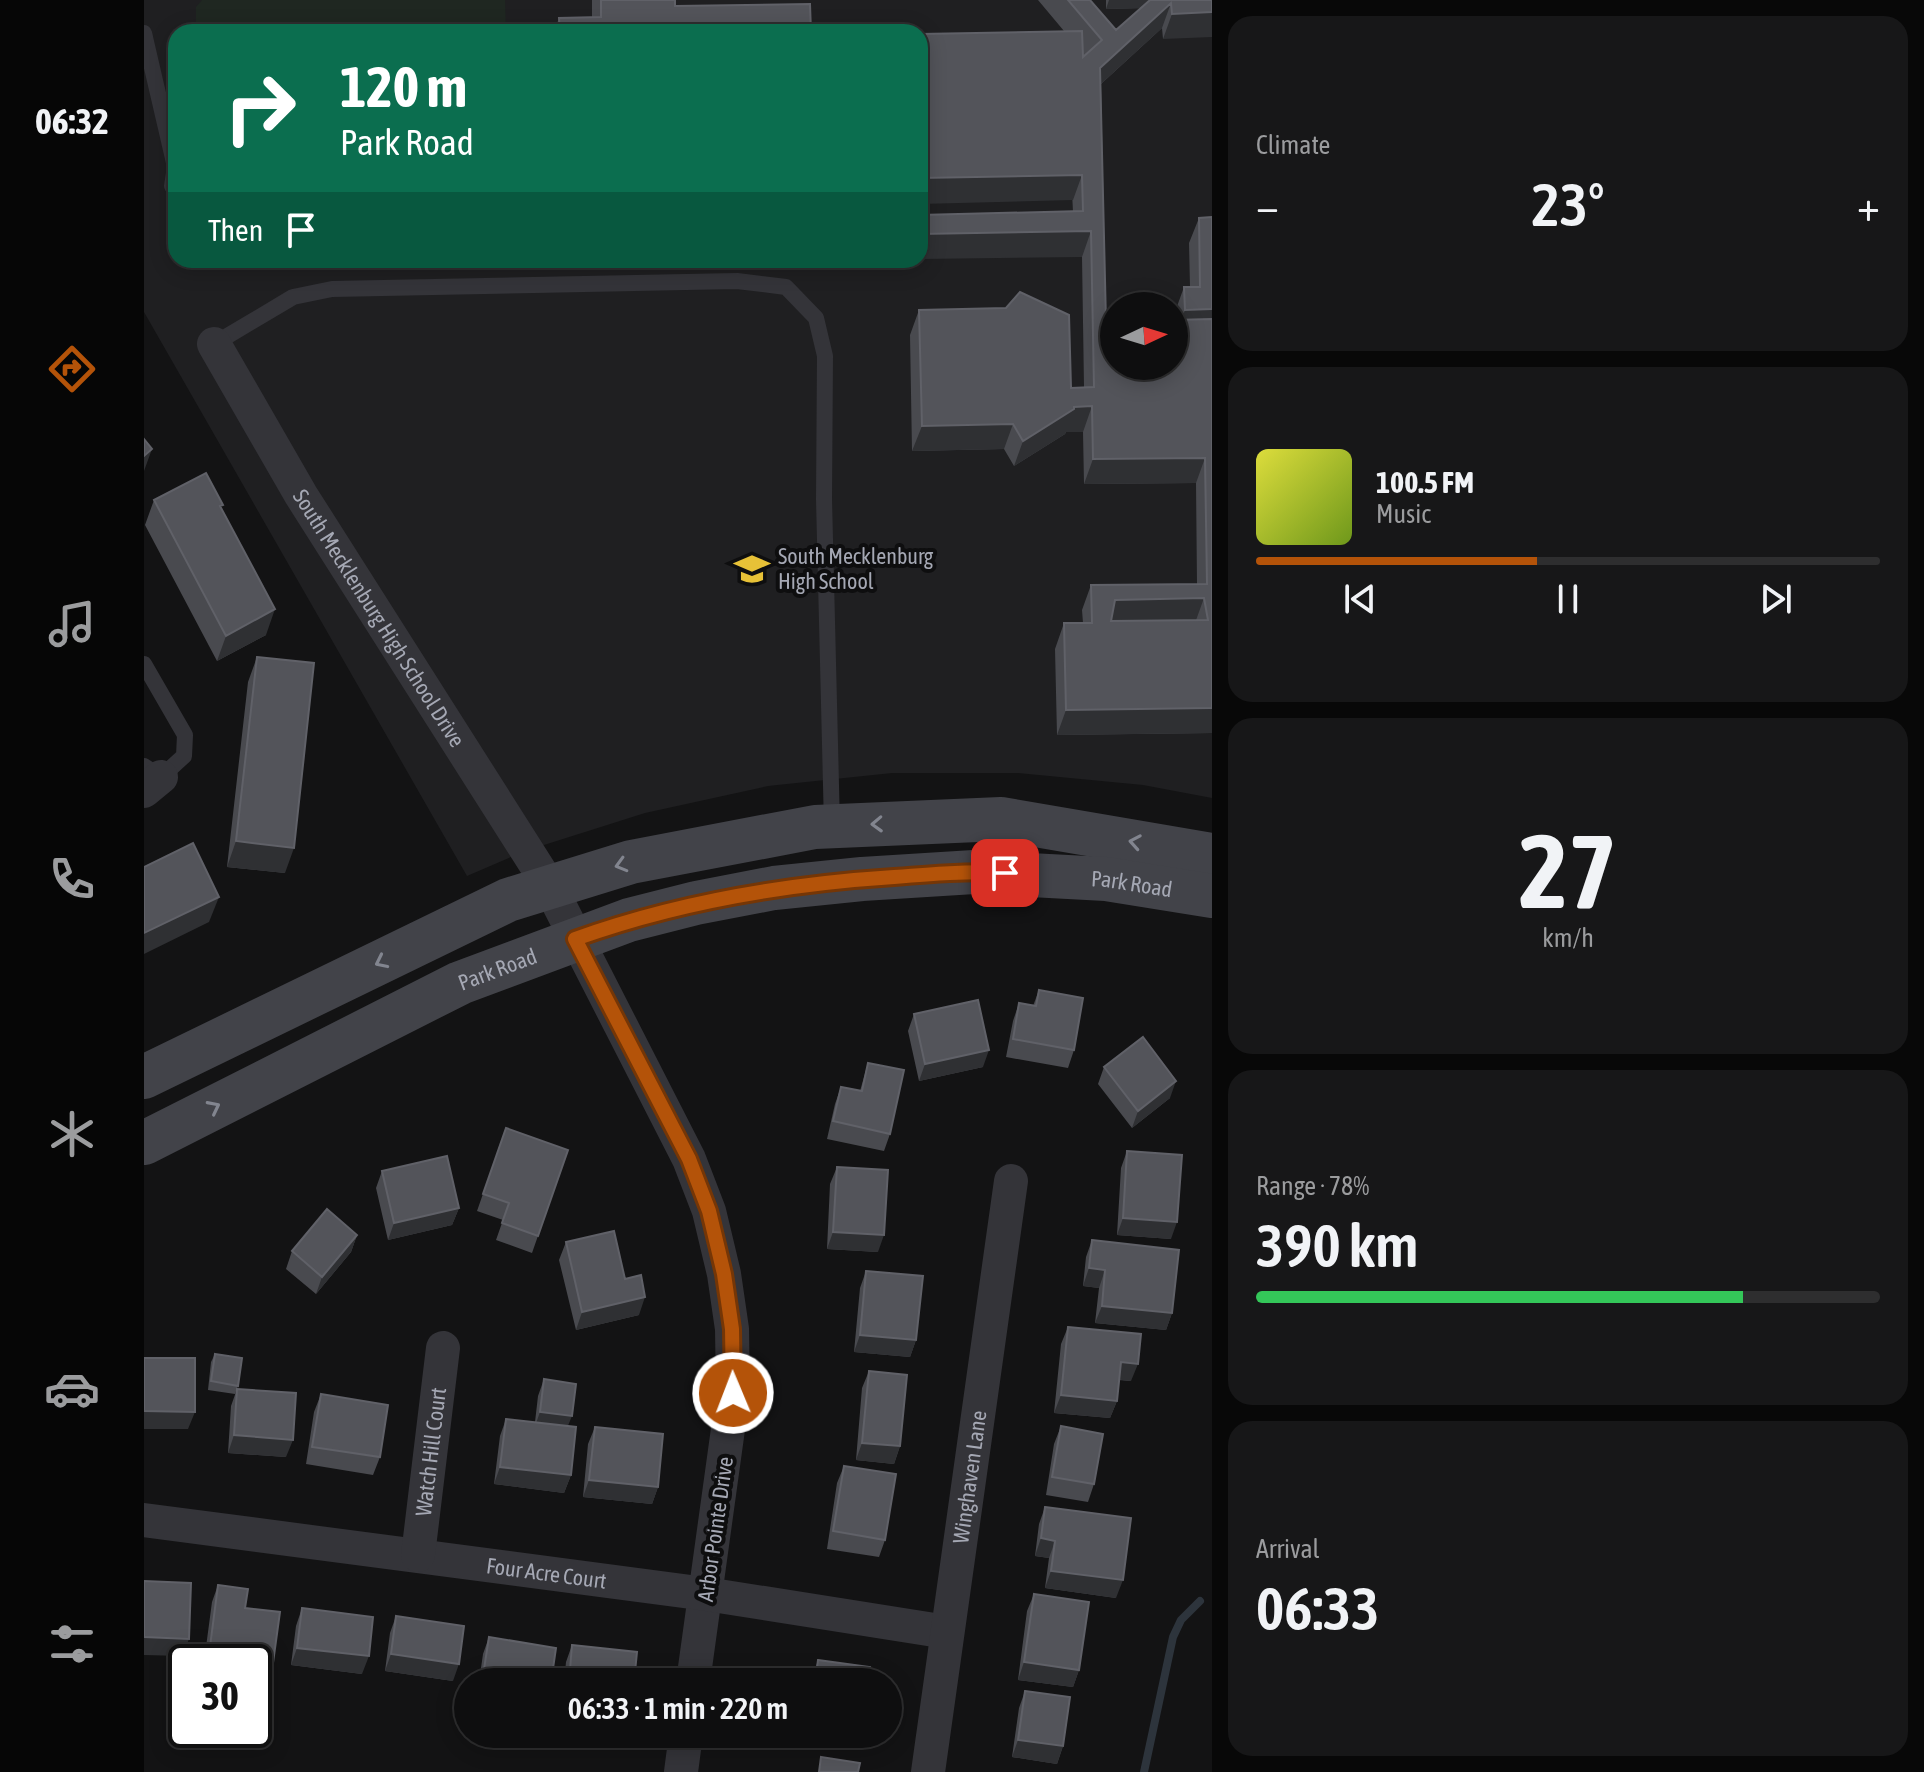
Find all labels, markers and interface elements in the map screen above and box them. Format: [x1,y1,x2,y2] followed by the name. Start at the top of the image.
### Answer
[340,55,467,119] text: 120 m
[208,56,312,160] icon: right
[35,100,109,142] text: 06:32
[340,121,474,163] text: Park Road
[1256,130,1330,160] text: Climate
[1532,170,1604,239] text: 23°
[1256,180,1279,230] text: −
[1857,180,1880,230] text: +
[279,208,323,252] icon: arrive
[208,213,263,247] text: Then
[1100,292,1188,380] north arrow
[1100,292,1188,380] map controls
[44,341,100,397] icon: directions
[1376,465,1474,499] text: 100.5 FM
[288,485,470,752] street label: South Mecklenburg High School Drive
[1376,499,1431,529] text: Music
[778,543,934,594] place label: South Mecklenburg High School
[733,550,771,588] school or university icon: South Mecklenburg High School
[1338,577,1382,621] icon: previous
[1546,577,1590,621] icon: pause
[1754,577,1798,621] icon: next
[44,596,100,652] icon: music
[1519,811,1617,930] text: 27
[870,816,883,833] one-way arrow
[1128,834,1142,851] one-way arrow
[971,839,1039,907] pin
[44,851,100,907] icon: phone
[983,851,1027,895] icon: arrive
[614,856,628,872] one-way arrow
[1090,865,1174,902] street label: Park Road
[1542,923,1594,953] text: km/h
[454,943,540,996] street label: Park Road
[374,952,389,968] one-way arrow
[205,1102,220,1117] one-way arrow
[44,1106,100,1162] icon: climate
[1256,1171,1369,1201] text: Range · 78%
[1256,1211,1418,1280] text: 390 km
[691,1351,775,1435] position arrow
[44,1361,100,1417] icon: car
[410,1386,451,1518] street label: Watch Hill Court
[947,1409,992,1545] street label: Winghaven Lane
[692,1455,738,1603] street label: Arbor Pointe Drive
[1256,1534,1320,1564] text: Arrival
[485,1552,608,1594] street label: Four Acre Court
[1256,1574,1379,1643] text: 06:33
[44,1616,100,1672] icon: filters
[168,1644,272,1748] speed limit sign: 30
[568,1691,788,1725] text: 06:33 · 1 min · 220 m

